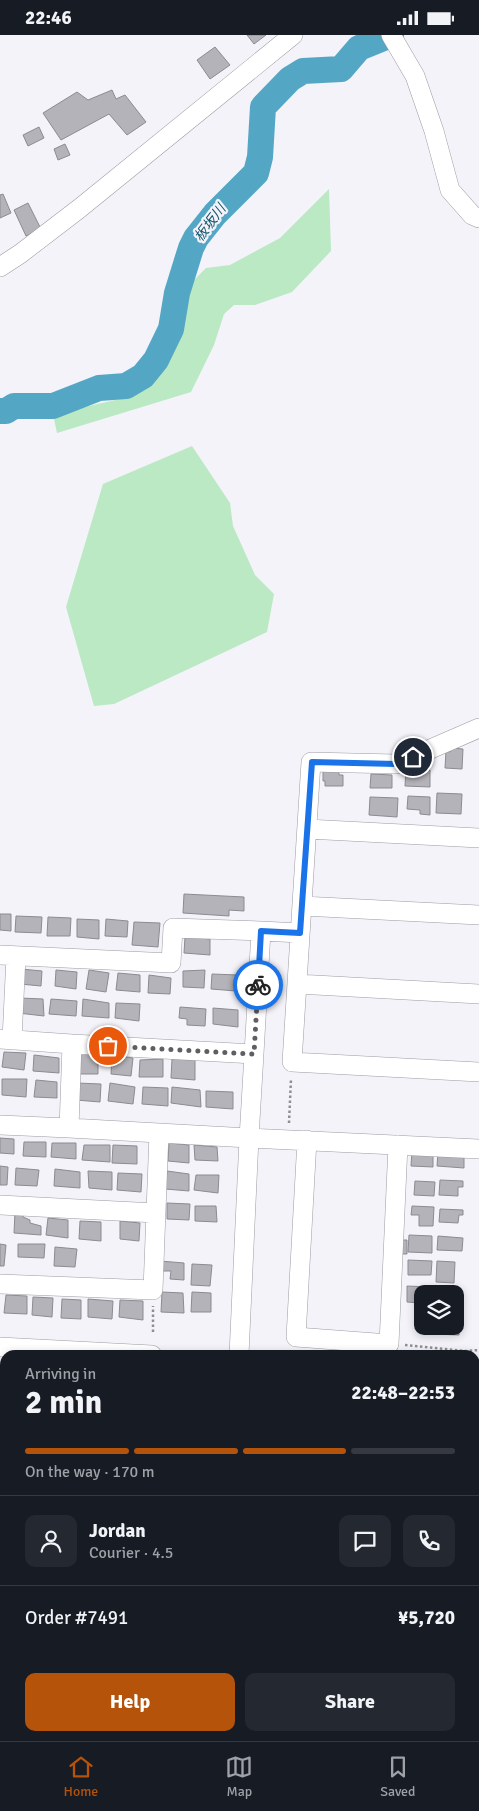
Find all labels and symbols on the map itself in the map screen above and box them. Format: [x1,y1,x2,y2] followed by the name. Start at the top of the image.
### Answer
[191,200,231,245] water label: 板坂川
[392,736,434,778] pin
[233,960,283,1010] courier
[87,1025,129,1067] pin

